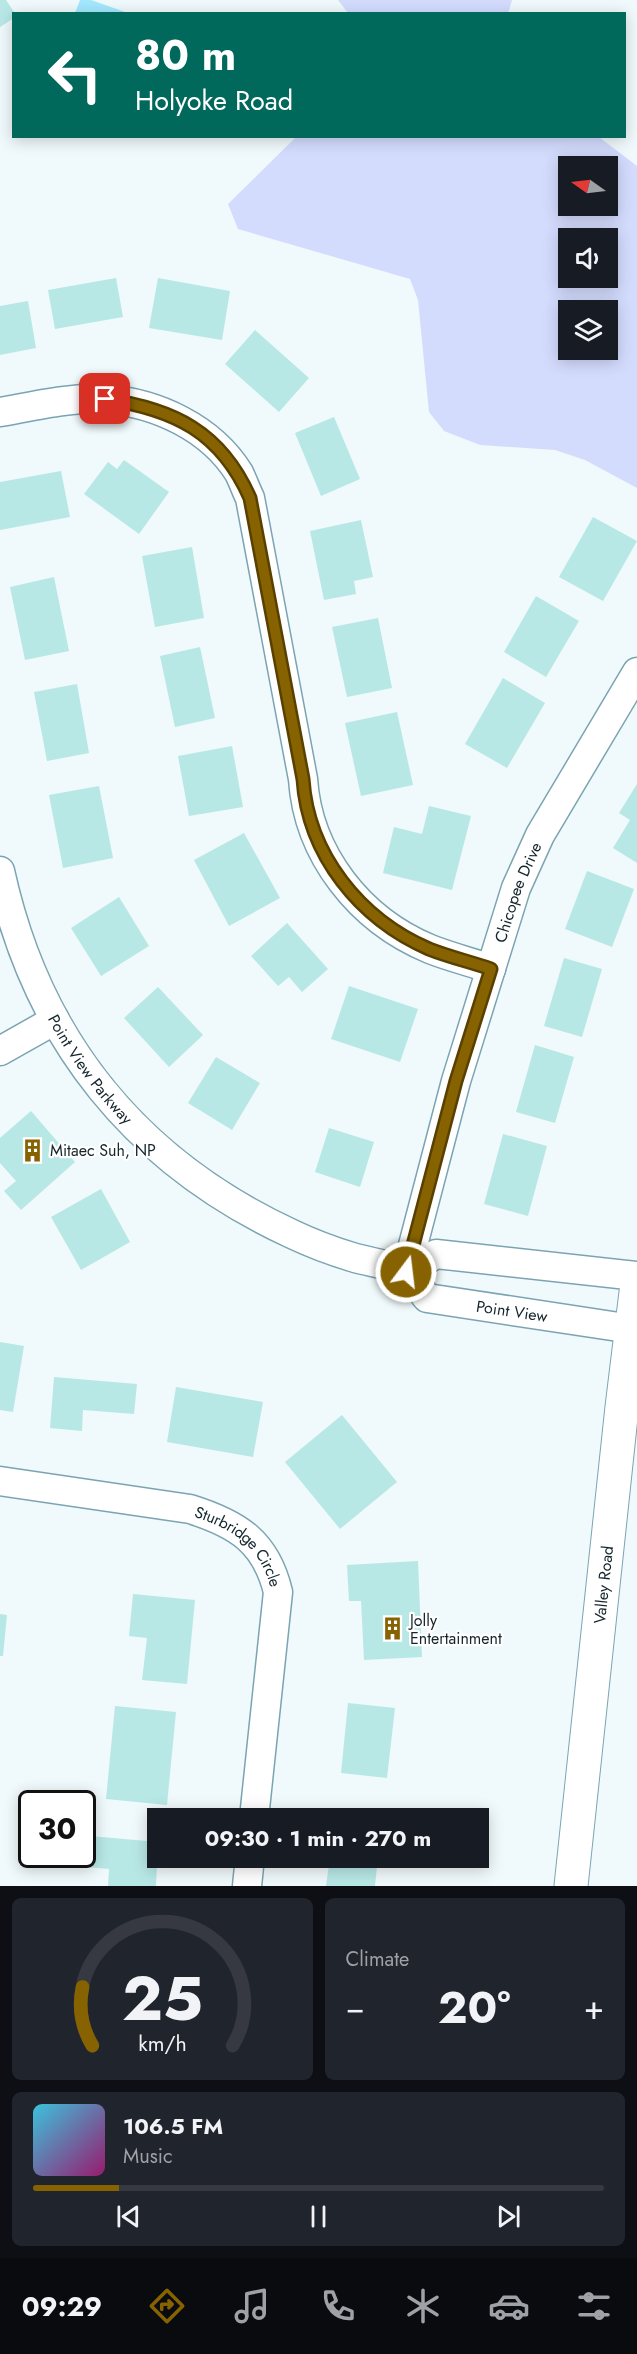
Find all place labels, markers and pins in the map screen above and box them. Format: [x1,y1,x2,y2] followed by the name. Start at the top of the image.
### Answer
[79,373,130,424] pin
[19,1137,45,1163] building icon: Mitaec Suh, NP
[50,1139,156,1162] place label: Mitaec Suh, NP
[408,1609,502,1650] place label: Jolly Entertainment
[379,1616,405,1642] building icon: Jolly Entertainment

